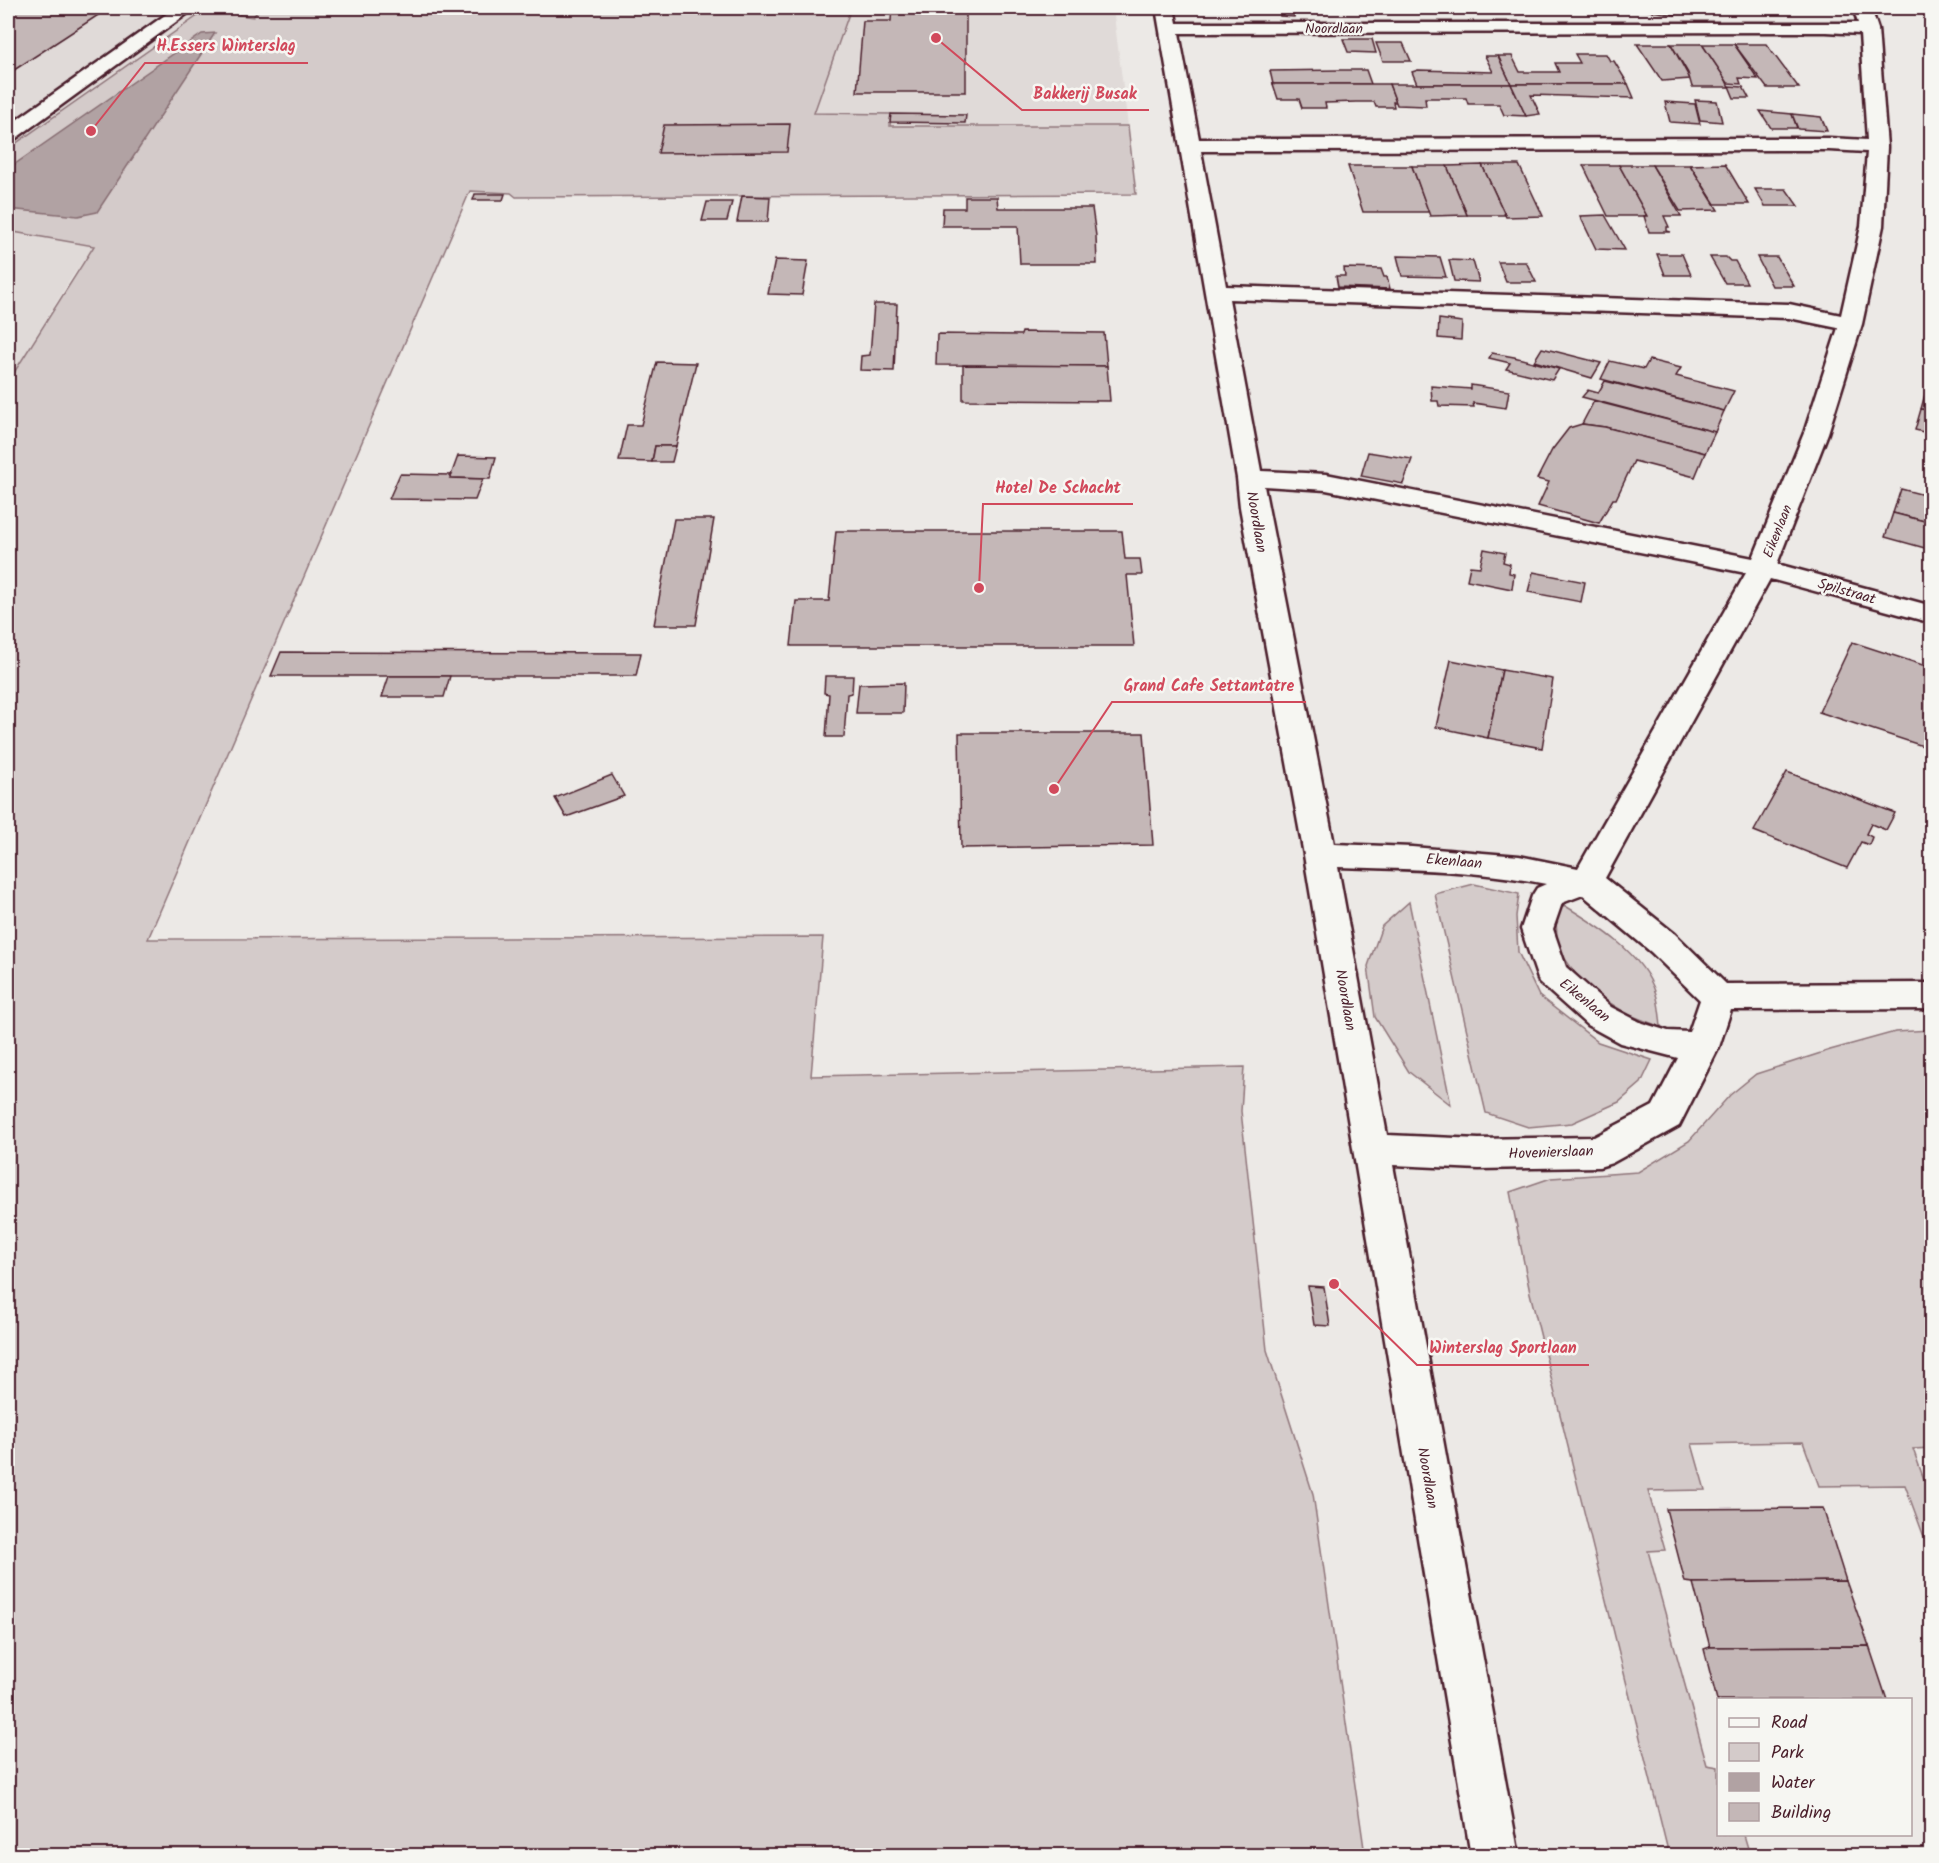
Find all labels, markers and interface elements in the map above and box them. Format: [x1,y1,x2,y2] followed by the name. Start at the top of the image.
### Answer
[1305,18,1363,40] street label: Noordlaan
[145,29,308,63] callout: H.Essers Winterslag
[156,34,296,59] text: H.Essers Winterslag
[1022,76,1149,110] callout: Bakkerij Busak
[1033,82,1138,107] text: Bakkerij Busak
[983,470,1133,504] callout: Hotel De Schacht
[995,476,1122,501] text: Hotel De Schacht
[1239,490,1273,555] street label: Noordlaan
[1757,501,1799,561] street label: Eikenlaan
[1815,572,1879,612] street label: Spilstraat
[1112,668,1306,702] callout: Grand Cafe Settantatre
[1124,674,1294,699] text: Grand Cafe Settantatre
[1425,848,1483,876] street label: Ekenlaan
[1328,968,1362,1033] street label: Noordlaan
[1554,973,1615,1029] street label: Eikenlaan
[1508,1140,1594,1166] street label: Hovenierslaan
[1417,1331,1589,1365] callout: Winterslag Sportlaan
[1429,1336,1577,1361] text: Winterslag Sportlaan
[1410,1446,1444,1511] street label: Noordlaan
[1717,1698,1912,1836] legend
[1771,1709,1808,1738] text: Road
[1771,1739,1804,1768] text: Park
[1771,1769,1816,1798] text: Water
[1771,1799,1831,1828] text: Building

